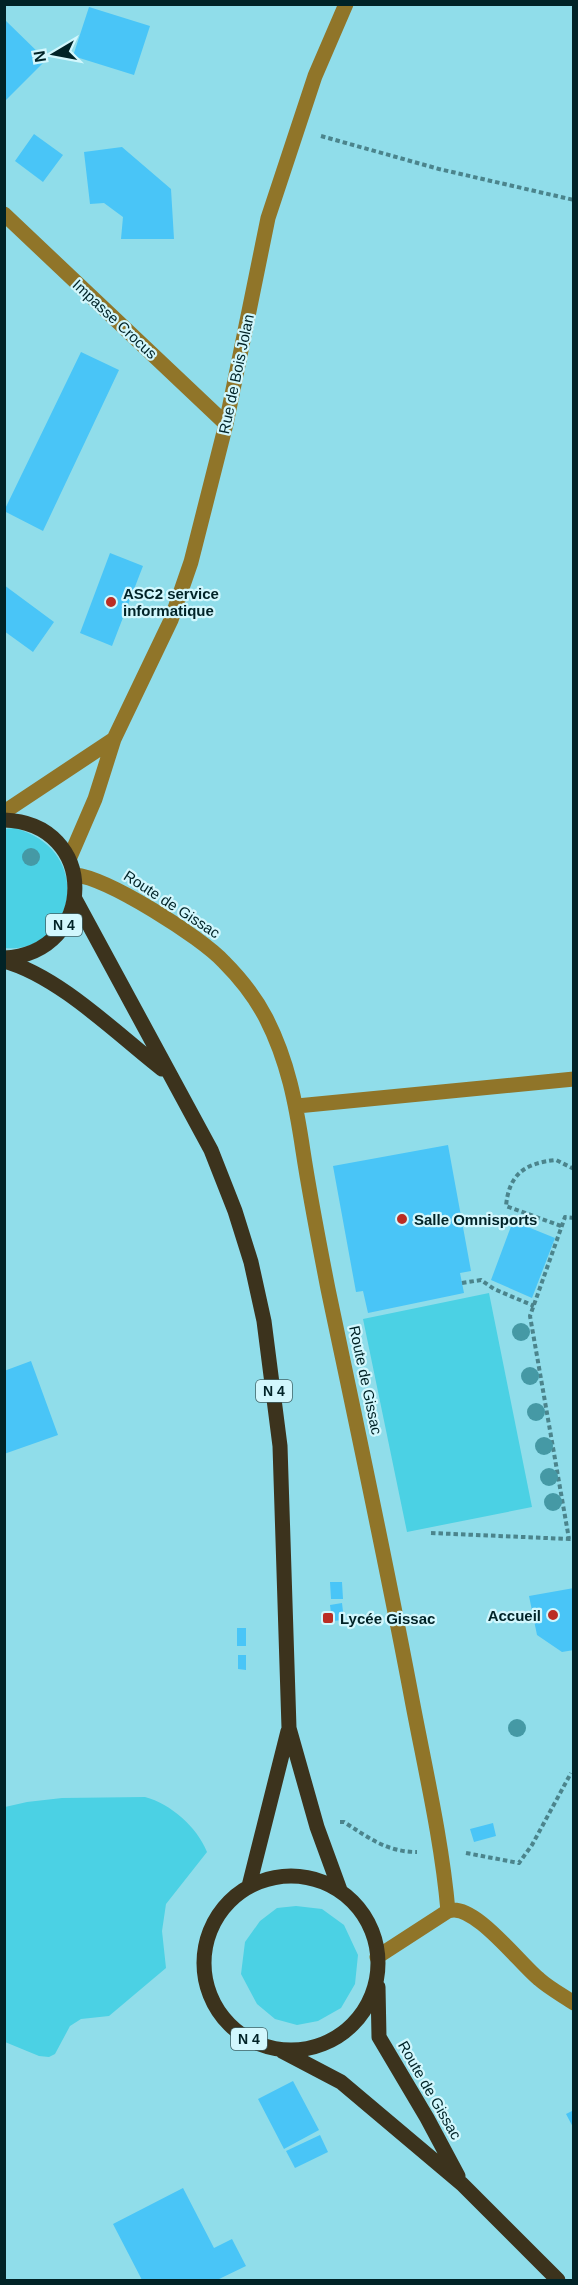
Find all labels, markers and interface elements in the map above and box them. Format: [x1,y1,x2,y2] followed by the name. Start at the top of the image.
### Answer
[24,24,84,84] north arrow
[30,49,49,64] text: N
[70,276,160,362] street label: Impasse Crocus
[215,313,257,435] street label: Rue de Bois Jolan
[123,585,219,619] place label: ASC2 service informatique
[104,595,118,609] marker: ASC2 service informatique
[121,867,224,942] street label: Route de Gissac
[46,914,82,936] road number: N 4
[414,1211,537,1228] place label: Salle Omnisports
[395,1212,409,1226] marker: Salle Omnisports
[346,1324,386,1436] street label: Route de Gissac
[256,1380,292,1402] road number: N 4
[488,1607,541,1624] place label: Accueil
[546,1608,560,1622] marker: Accueil
[340,1610,435,1627] place label: Lycée Gissac
[321,1611,335,1625] marker: Lycée Gissac
[231,2028,267,2050] road number: N 4
[395,2038,465,2143] street label: Route de Gissac

